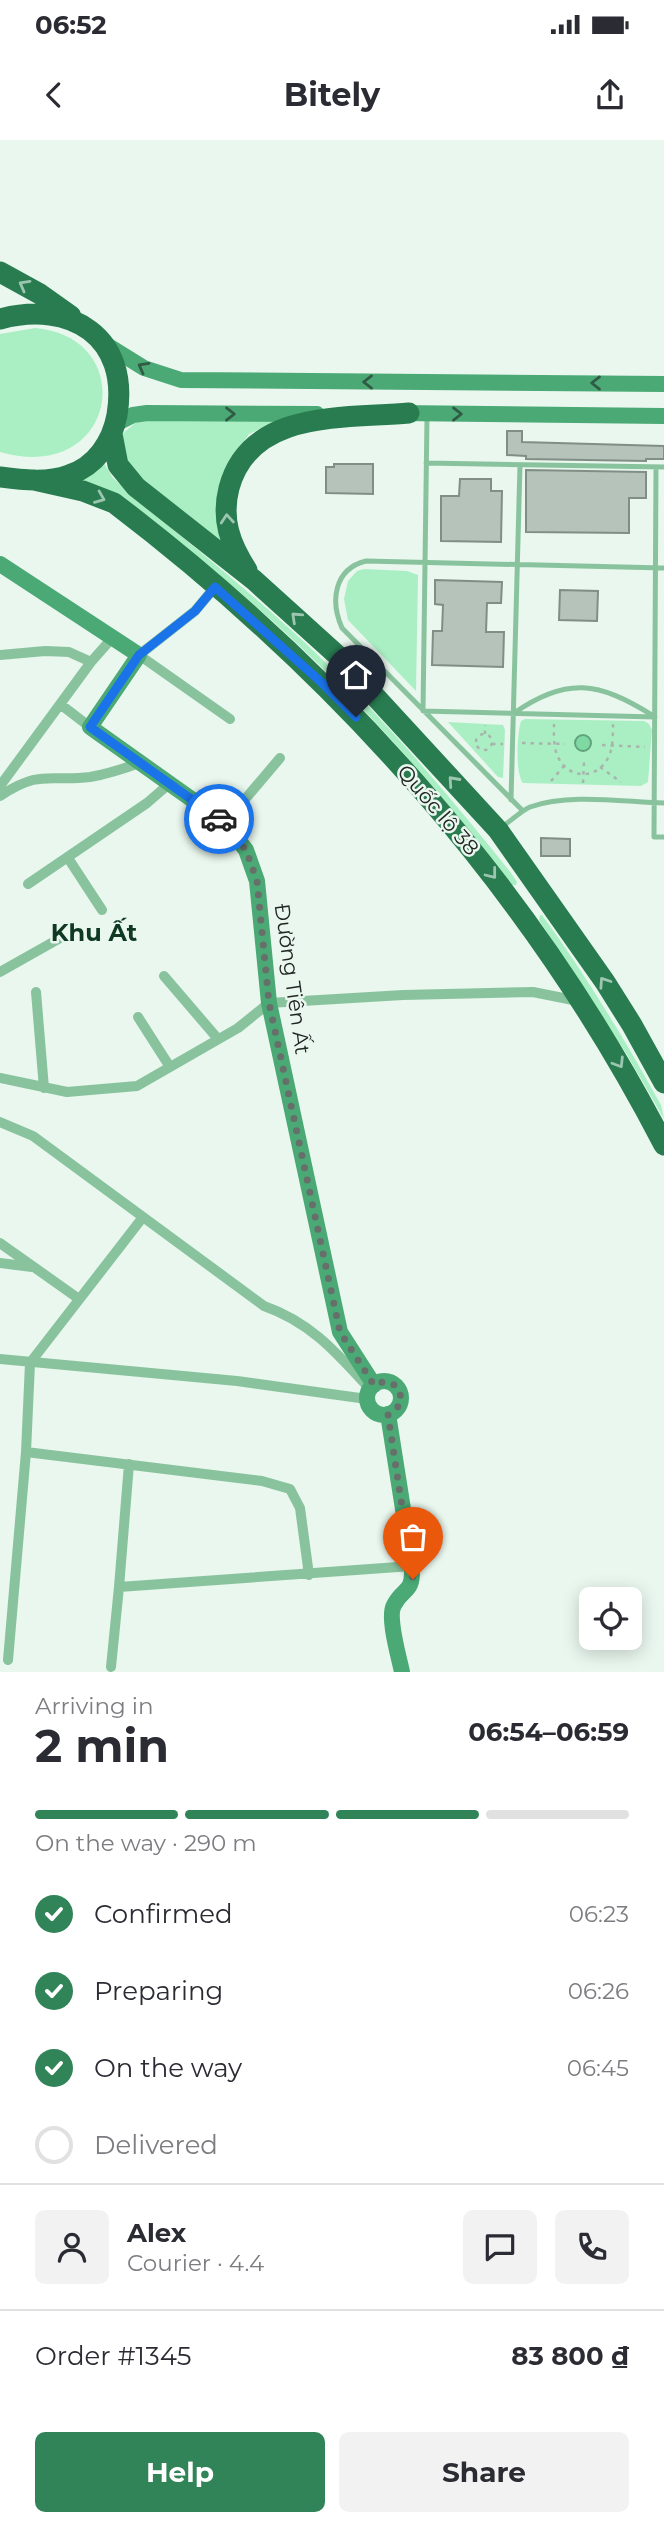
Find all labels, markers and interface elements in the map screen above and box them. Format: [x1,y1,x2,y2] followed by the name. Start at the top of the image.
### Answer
[35,9,107,41] text: 06:52
[284,75,380,114] text: Bitely
[35,76,73,114] icon: back
[591,76,629,114] icon: share
[18,280,31,293] one-way arrow
[138,362,151,375] one-way arrow
[363,374,373,390] one-way arrow
[590,375,601,391] one-way arrow
[225,406,236,422] one-way arrow
[453,406,463,422] one-way arrow
[93,489,105,503] one-way arrow
[220,513,235,524] one-way arrow
[291,613,304,625] one-way arrow
[326,645,386,717] pin
[337,656,375,694] icon: home
[392,759,484,860] street label: Quốc lộ 38
[449,776,461,789] one-way arrow
[184,784,254,854] courier
[200,800,238,838] icon: car
[484,867,497,879] one-way arrow
[270,902,315,1056] street label: Đường Tiên Ất
[51,917,138,947] district label: Khu Ất
[600,977,612,990] one-way arrow
[610,1055,623,1068] one-way arrow
[383,1507,443,1579] pin
[394,1518,432,1556] icon: bag
[579,1587,642,1650] map controls
[579,1587,642,1650] button: locate
[35,1692,154,1720] text: Arriving in
[468,1716,629,1748] text: 06:54–06:59
[35,1717,169,1774] text: 2 min
[35,1829,257,1857] text: On the way · 290 m
[35,1895,73,1933] icon: check
[94,1898,233,1930] text: Confirmed
[569,1900,629,1928] text: 06:23
[35,1972,73,2010] icon: check
[94,1975,223,2007] text: Preparing
[568,1977,629,2005] text: 06:26
[35,2049,73,2087] icon: check
[94,2052,242,2084] text: On the way
[567,2054,629,2082] text: 06:45
[94,2129,218,2161] text: Delivered
[35,2210,109,2284] button: person
[463,2210,537,2284] button: chat
[555,2210,629,2284] button: phone
[127,2217,186,2249] text: Alex
[127,2249,264,2277] text: Courier · 4.4
[35,2340,191,2372] text: Order #1345
[511,2340,629,2372] text: 83 800 ₫
[35,2432,325,2512] button: Help
[339,2432,629,2512] button: Share

